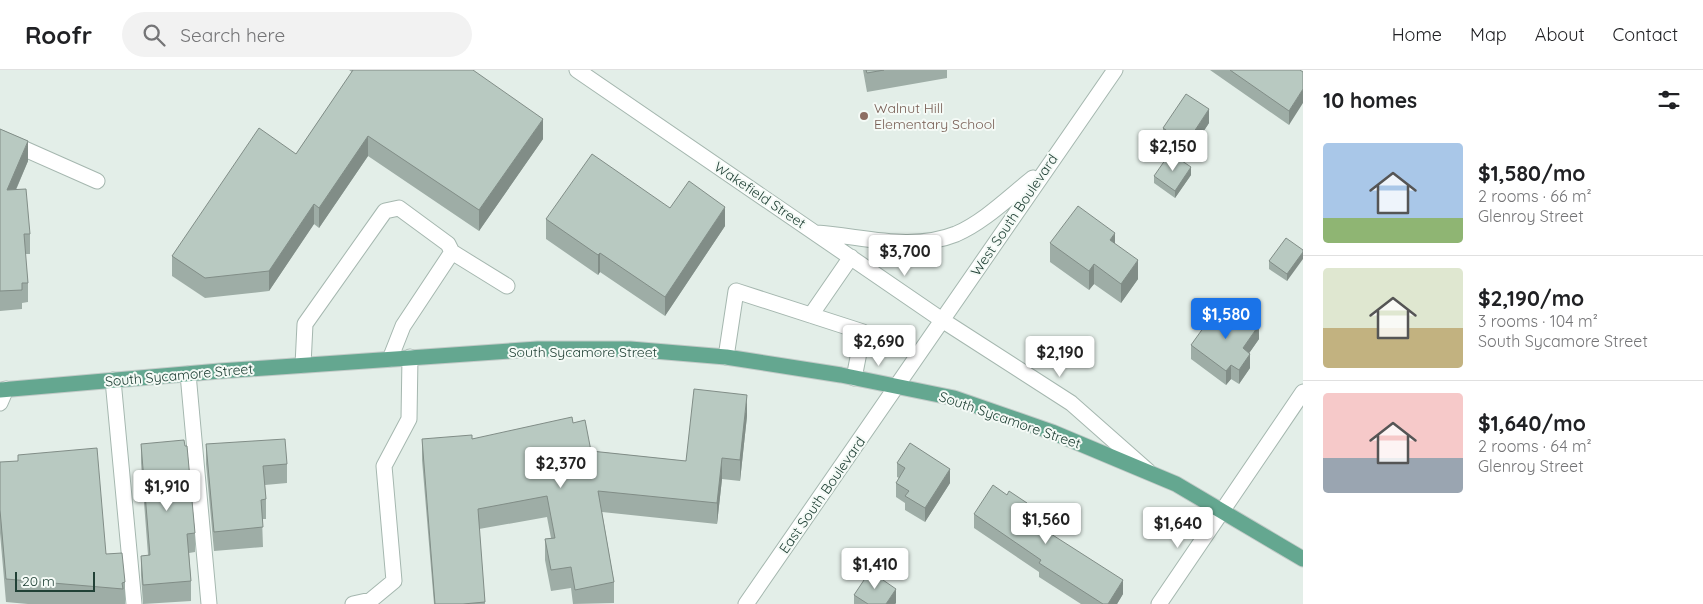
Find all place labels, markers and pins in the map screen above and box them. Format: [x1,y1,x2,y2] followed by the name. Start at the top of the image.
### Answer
[874,99,995,133] place label: Walnut Hill Elementary School
[858,110,870,122] marker: Walnut Hill Elementary School
[1132,129,1214,172] pin: $2,150
[864,234,946,277] pin: $3,700
[1185,298,1267,340] pin: $1,580
[838,324,920,367] pin: $2,690
[1019,336,1101,378] pin: $2,190
[520,446,602,489] pin: $2,370
[126,470,208,512] pin: $1,910
[1005,502,1087,545] pin: $1,560
[1137,506,1219,549] pin: $1,640
[834,548,916,590] pin: $1,410

